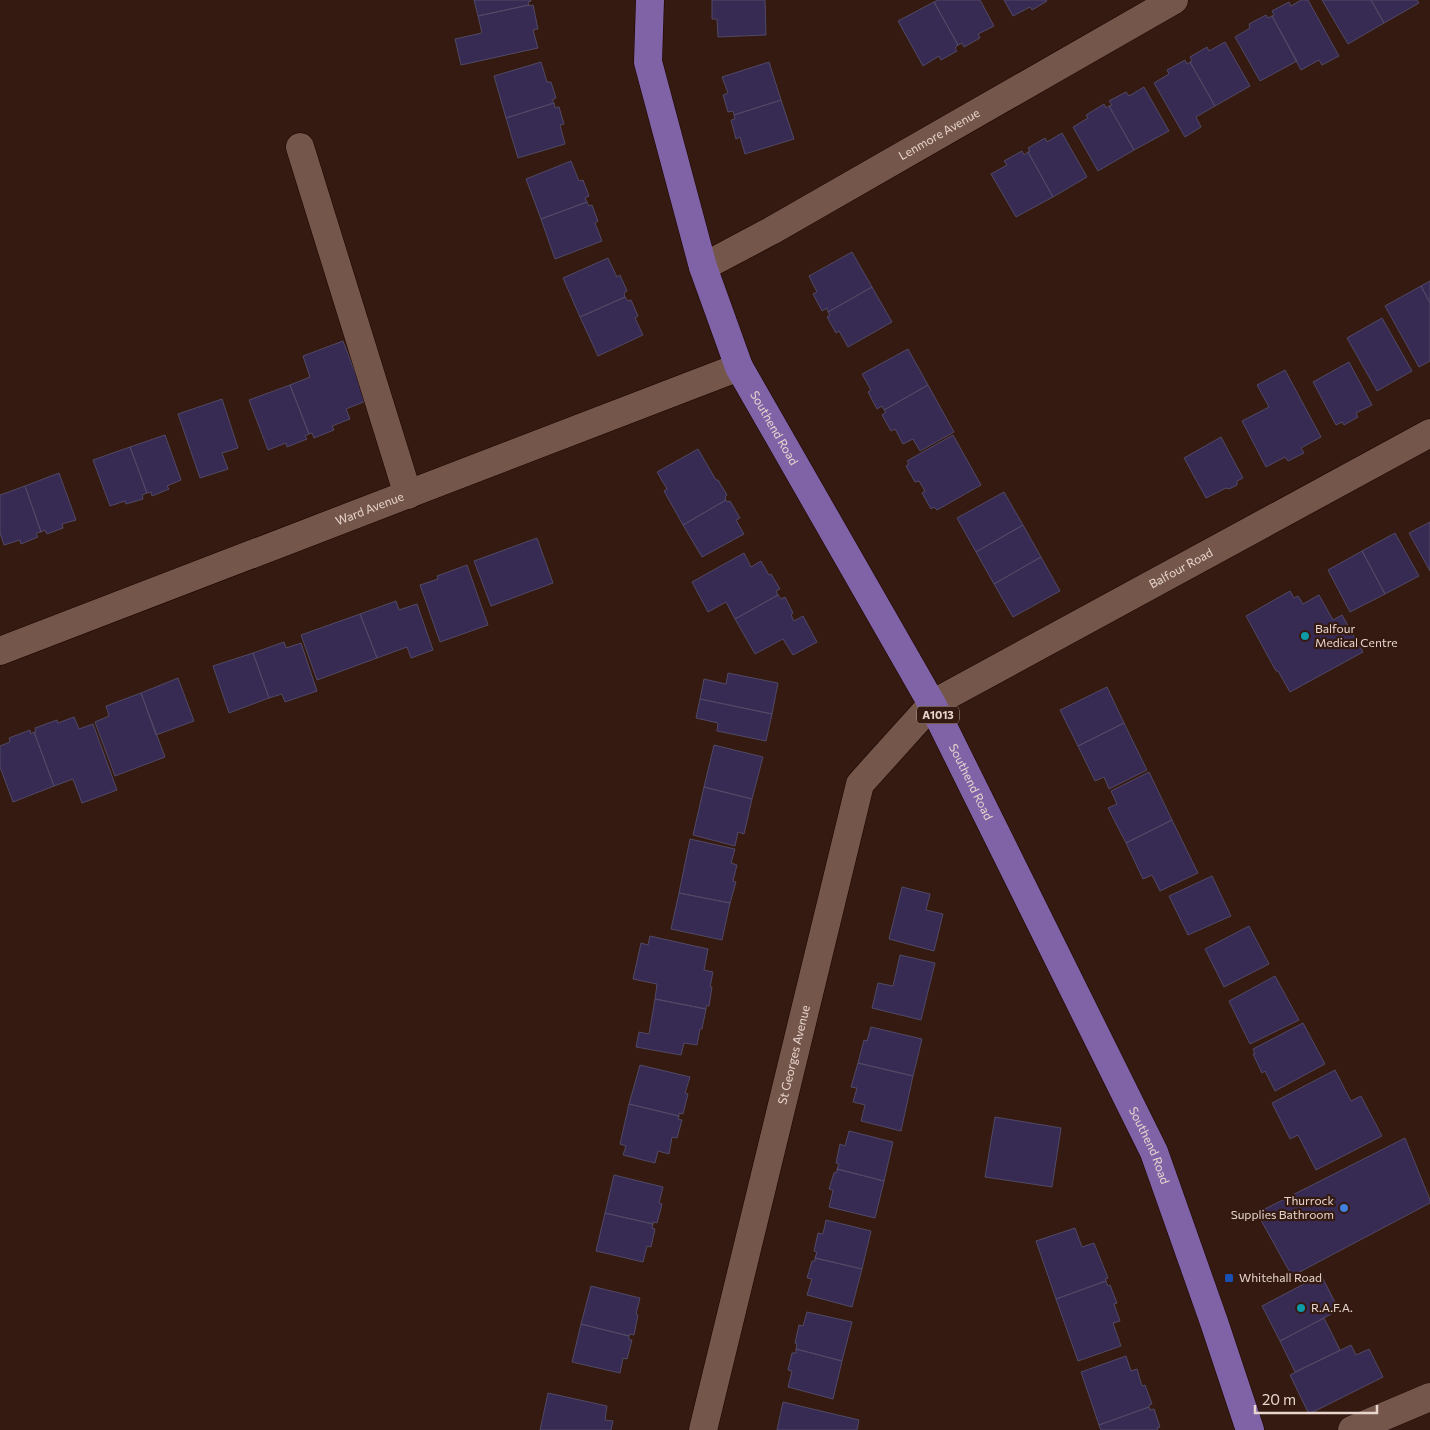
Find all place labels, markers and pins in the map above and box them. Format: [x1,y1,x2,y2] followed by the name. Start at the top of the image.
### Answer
[1315,621,1398,649] place label: Balfour Medical Centre
[1299,630,1311,642] marker: Balfour Medical Centre
[1231,1193,1334,1221] place label: Thurrock Supplies Bathroom
[1338,1202,1350,1214] marker: Thurrock Supplies Bathroom
[1239,1270,1322,1284] place label: Whitehall Road
[1223,1272,1235,1284] marker: Whitehall Road
[1311,1300,1353,1314] place label: R.A.F.A.
[1295,1302,1307,1314] marker: R.A.F.A.

